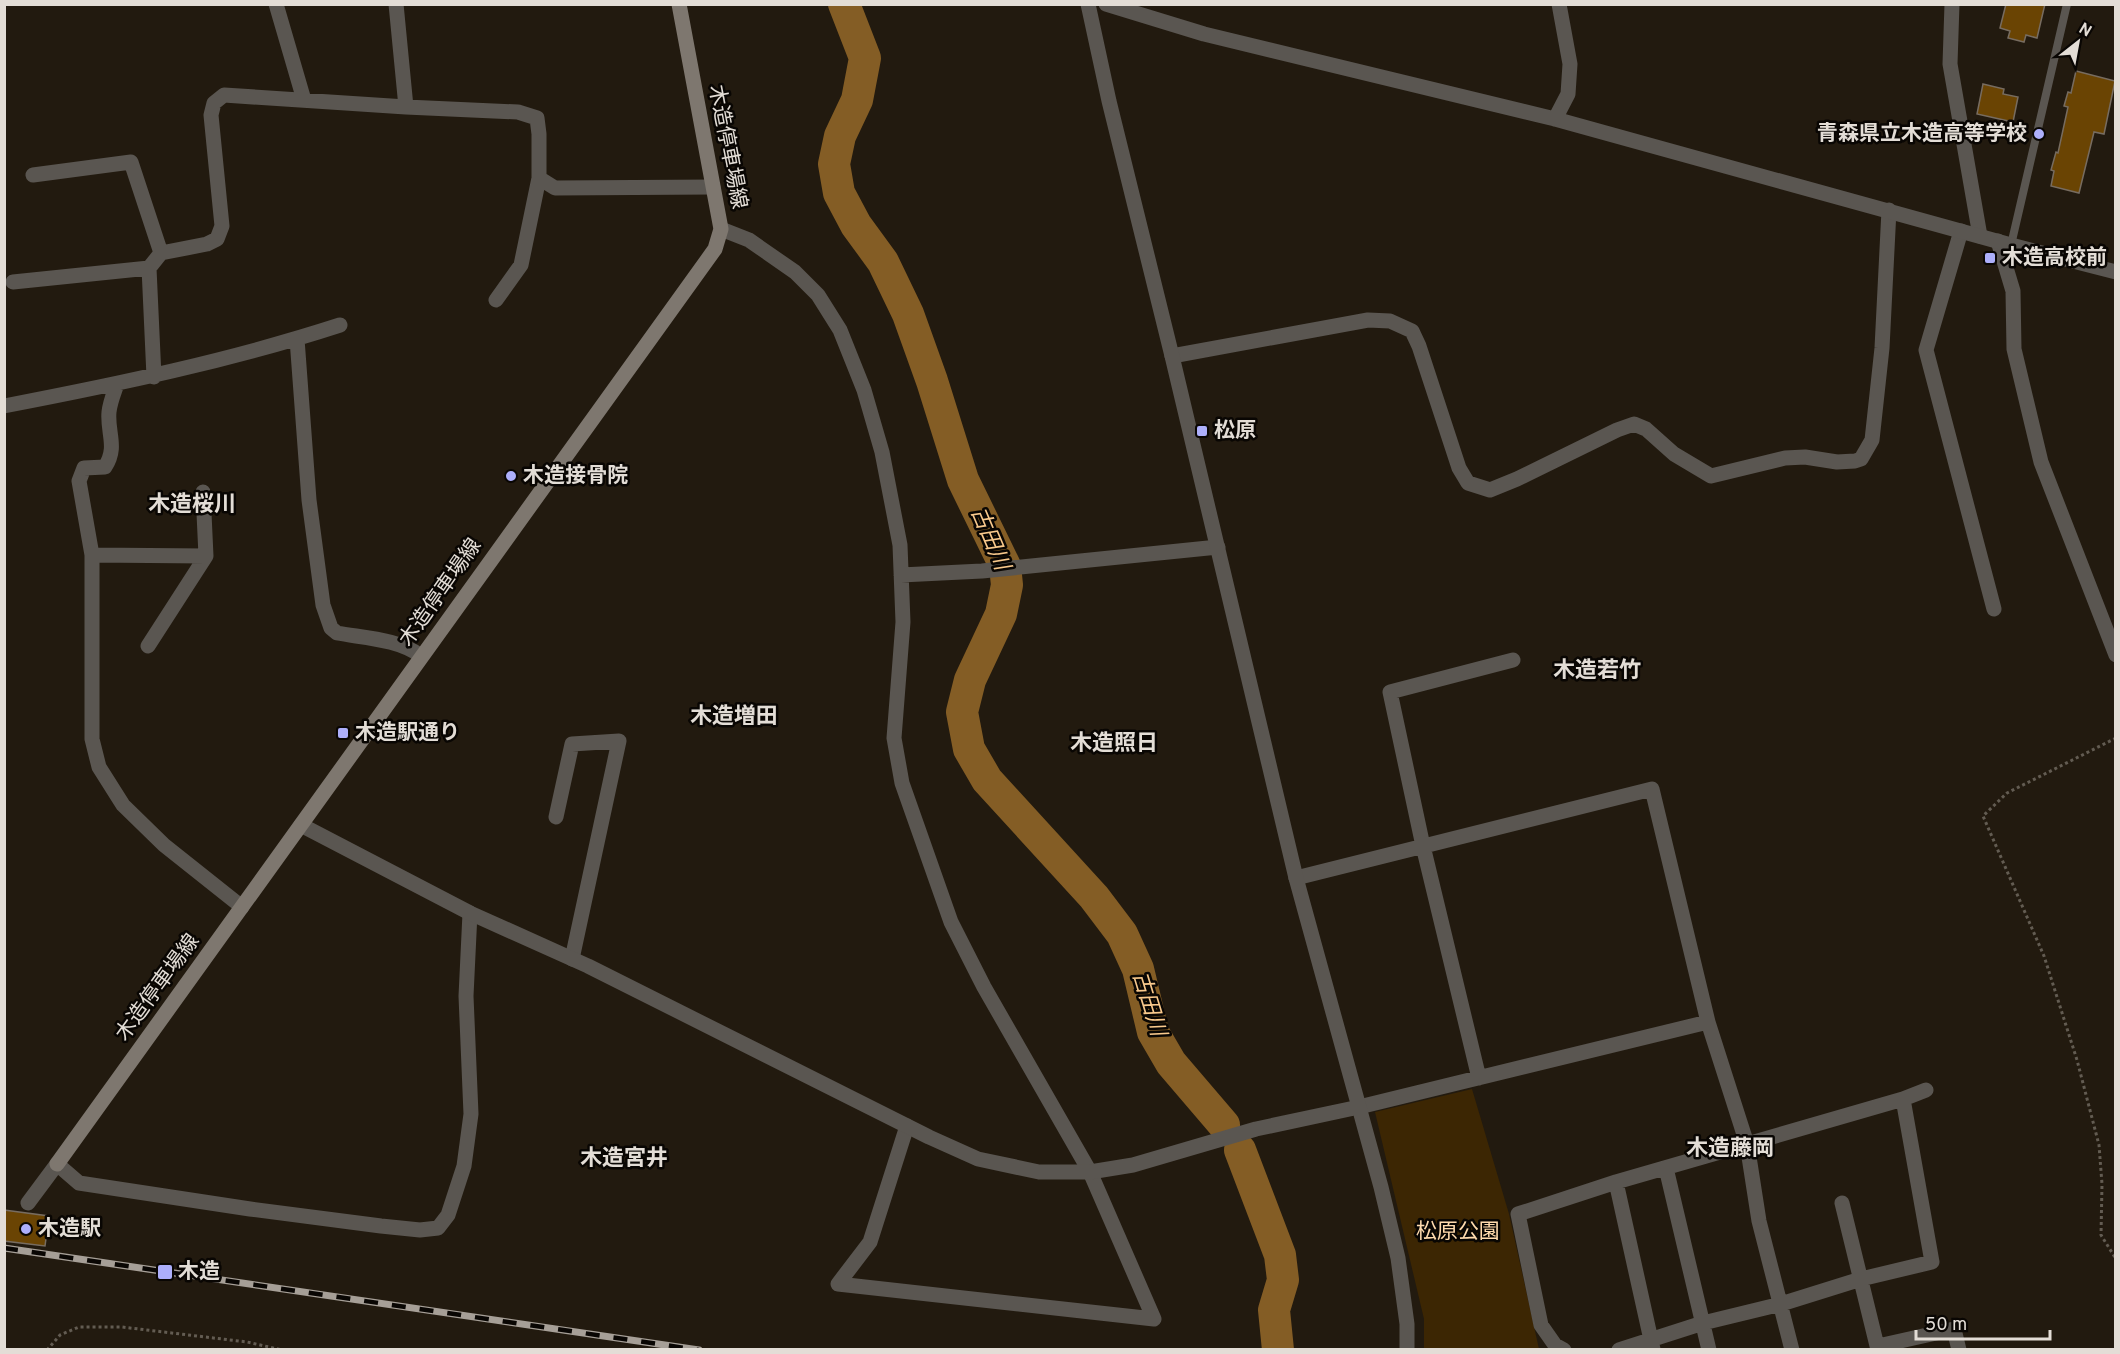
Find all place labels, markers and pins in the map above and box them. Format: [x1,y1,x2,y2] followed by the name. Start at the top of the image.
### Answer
[1817,121,2027,148] place label: 青森県立木造高等学校
[2032,127,2046,141] marker: 青森県立木造高等学校
[2002,245,2107,272] place label: 木造高校前
[1983,251,1997,265] marker: 木造高校前
[1214,418,1256,445] place label: 松原
[1195,424,1209,438] marker: 松原
[523,463,628,490] place label: 木造接骨院
[504,469,518,483] marker: 木造接骨院
[355,720,460,747] place label: 木造駅通り
[336,726,350,740] marker: 木造駅通り
[38,1216,101,1243] place label: 木造駅
[19,1222,33,1236] marker: 木造駅
[178,1259,220,1286] place label: 木造
[156,1263,174,1281] marker: 木造

